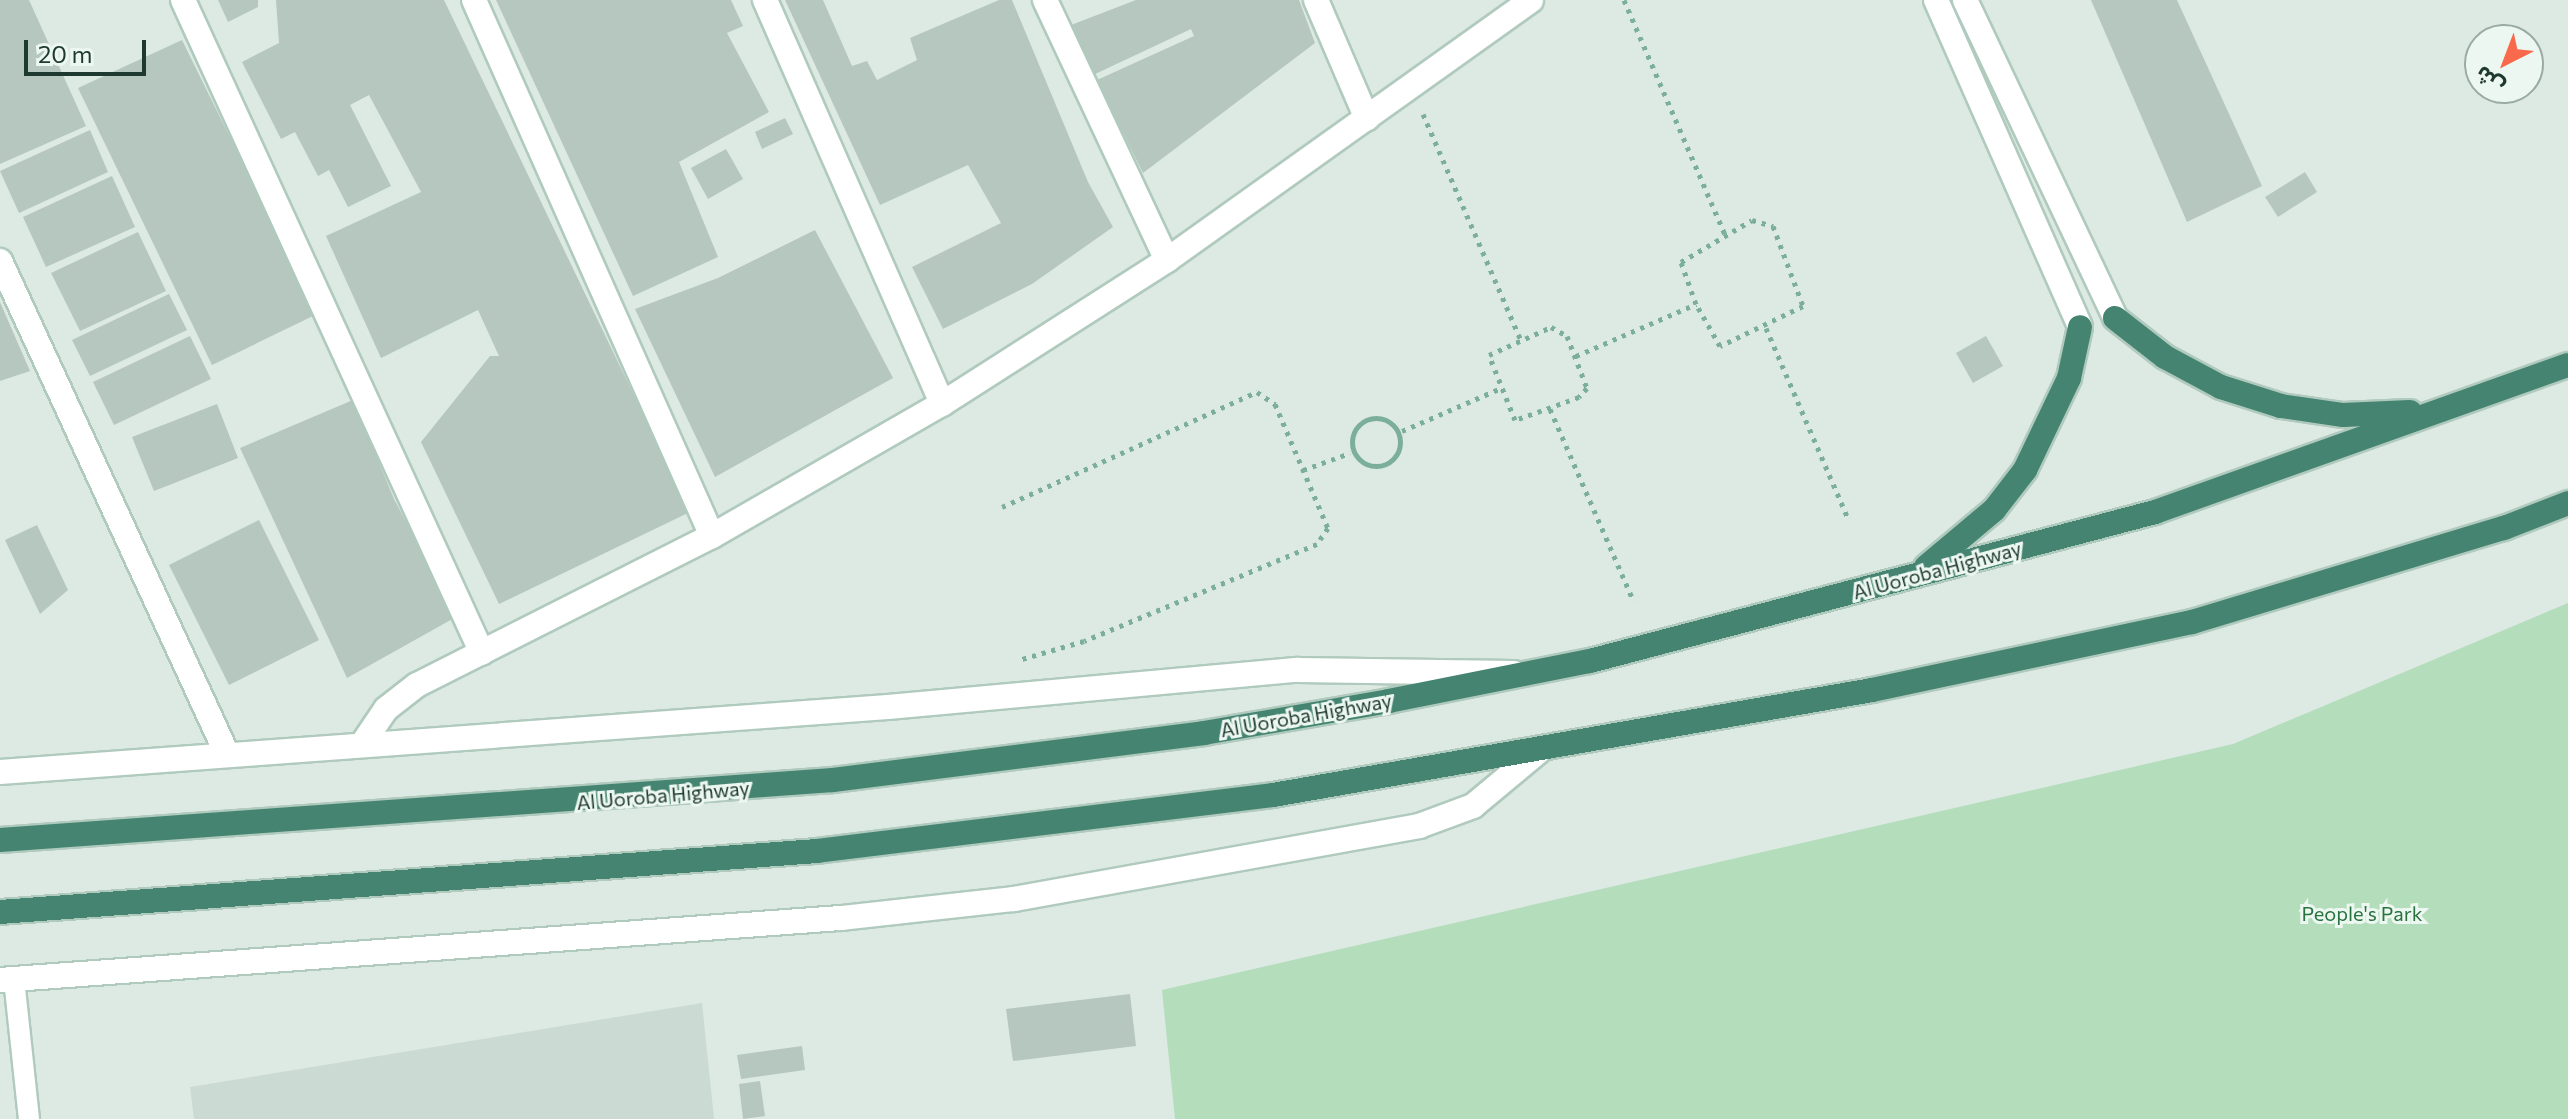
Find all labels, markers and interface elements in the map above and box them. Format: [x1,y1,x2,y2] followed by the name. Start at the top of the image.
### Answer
[28,24,150,74] scale bar
[2464,24,2544,104] north arrow
[38,39,92,68] text: 20 m
[2469,61,2509,101] text: ش
[1850,536,2024,604] street label: Al Uoroba Highway
[1218,688,1394,742] street label: Al Uoroba Highway
[575,775,751,815] street label: Al Uoroba Highway
[2302,901,2422,925] park label: People's Park

